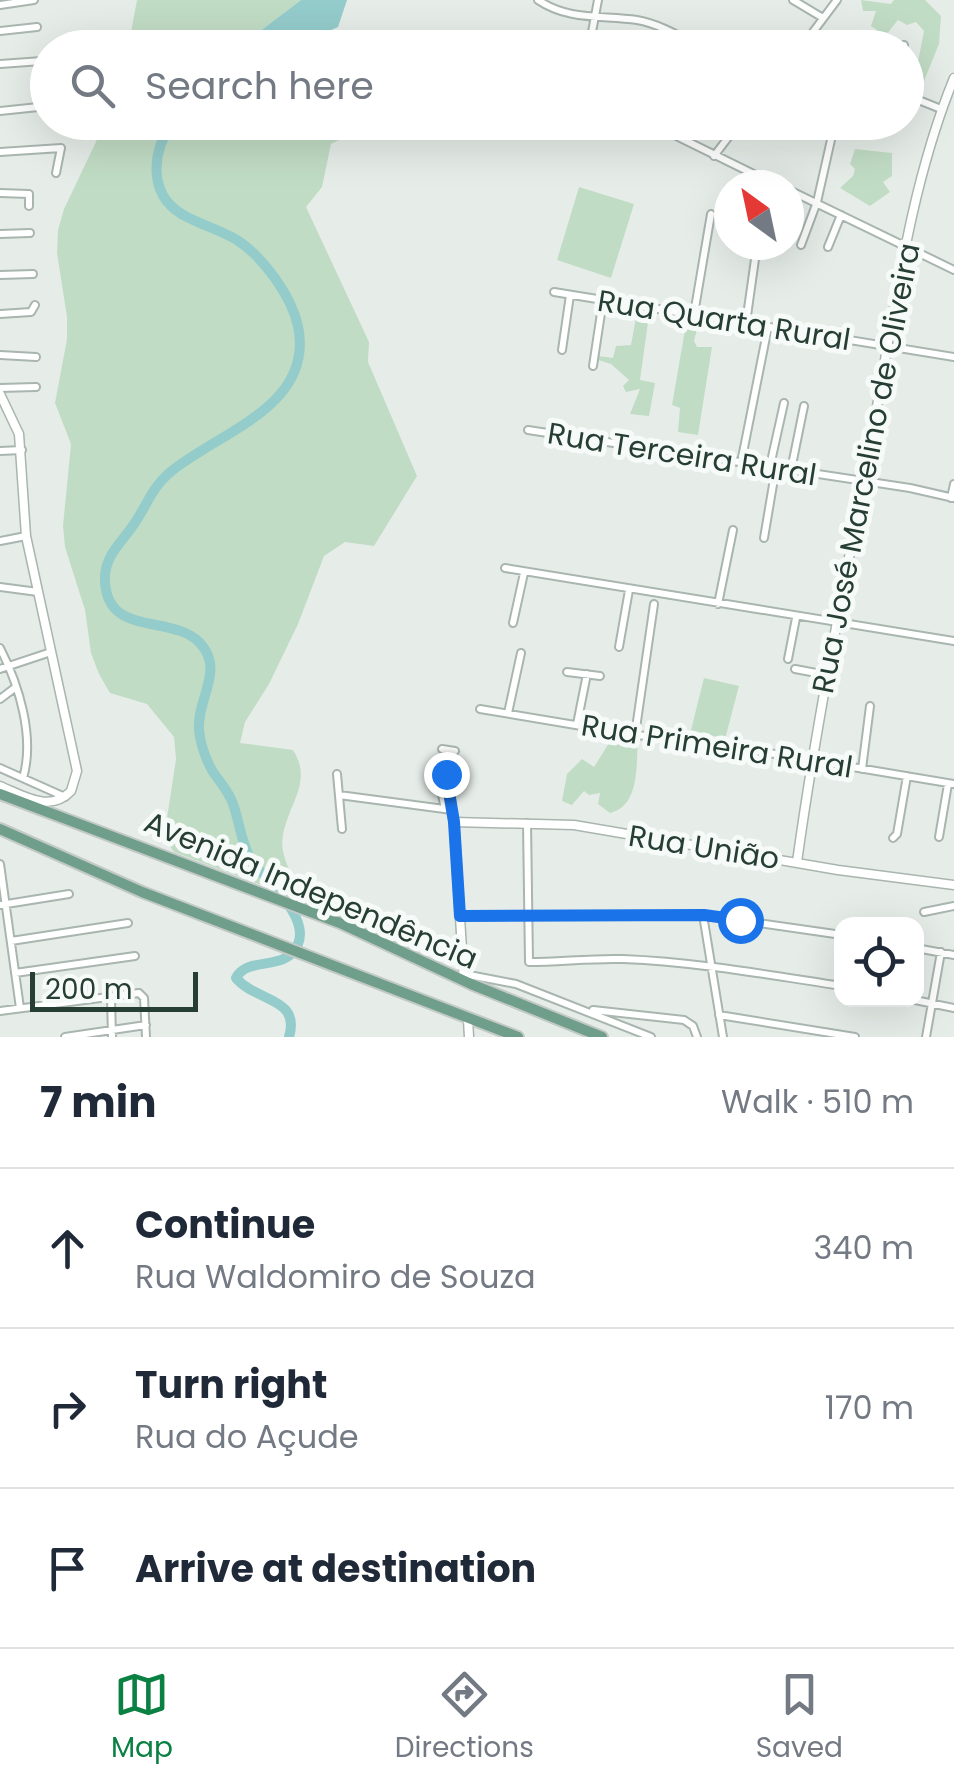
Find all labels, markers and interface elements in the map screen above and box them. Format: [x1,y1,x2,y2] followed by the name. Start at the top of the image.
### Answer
[30,30,924,140] search box
[65,58,120,113] icon: search
[145,59,374,112] text: Search here
[714,170,804,260] north arrow
[801,239,931,697] street label: Rua José Marcelino de Oliveira
[594,279,854,361] street label: Rua Quarta Rural
[544,412,820,496] street label: Rua Terceira Rural
[578,703,856,789] street label: Rua Primeira Rural
[424,752,470,798] route end
[138,800,484,980] street label: Avenida Independência
[626,814,782,880] street label: Rua União
[718,898,764,944] route start
[834,917,924,1007] map controls
[834,917,924,1007] button: locate
[30,967,198,1011] scale bar
[45,970,133,1009] text: 200 m
[40,1073,157,1132] text: 7 min
[721,1079,914,1124] text: Walk · 510 m
[135,1198,315,1251] text: Continue
[40,1221,95,1276] icon: ahead
[813,1225,914,1270] text: 340 m
[135,1254,536,1299] text: Rua Waldomiro de Souza
[135,1358,327,1411] text: Turn right
[40,1381,95,1436] icon: right
[825,1385,914,1430] text: 170 m
[135,1414,359,1459] text: Rua do Açude
[40,1541,95,1596] icon: arrive
[135,1542,536,1595] text: Arrive at destination
[111,1667,173,1769] tab: Map
[395,1667,534,1769] tab: Directions
[756,1667,843,1769] tab: Saved

